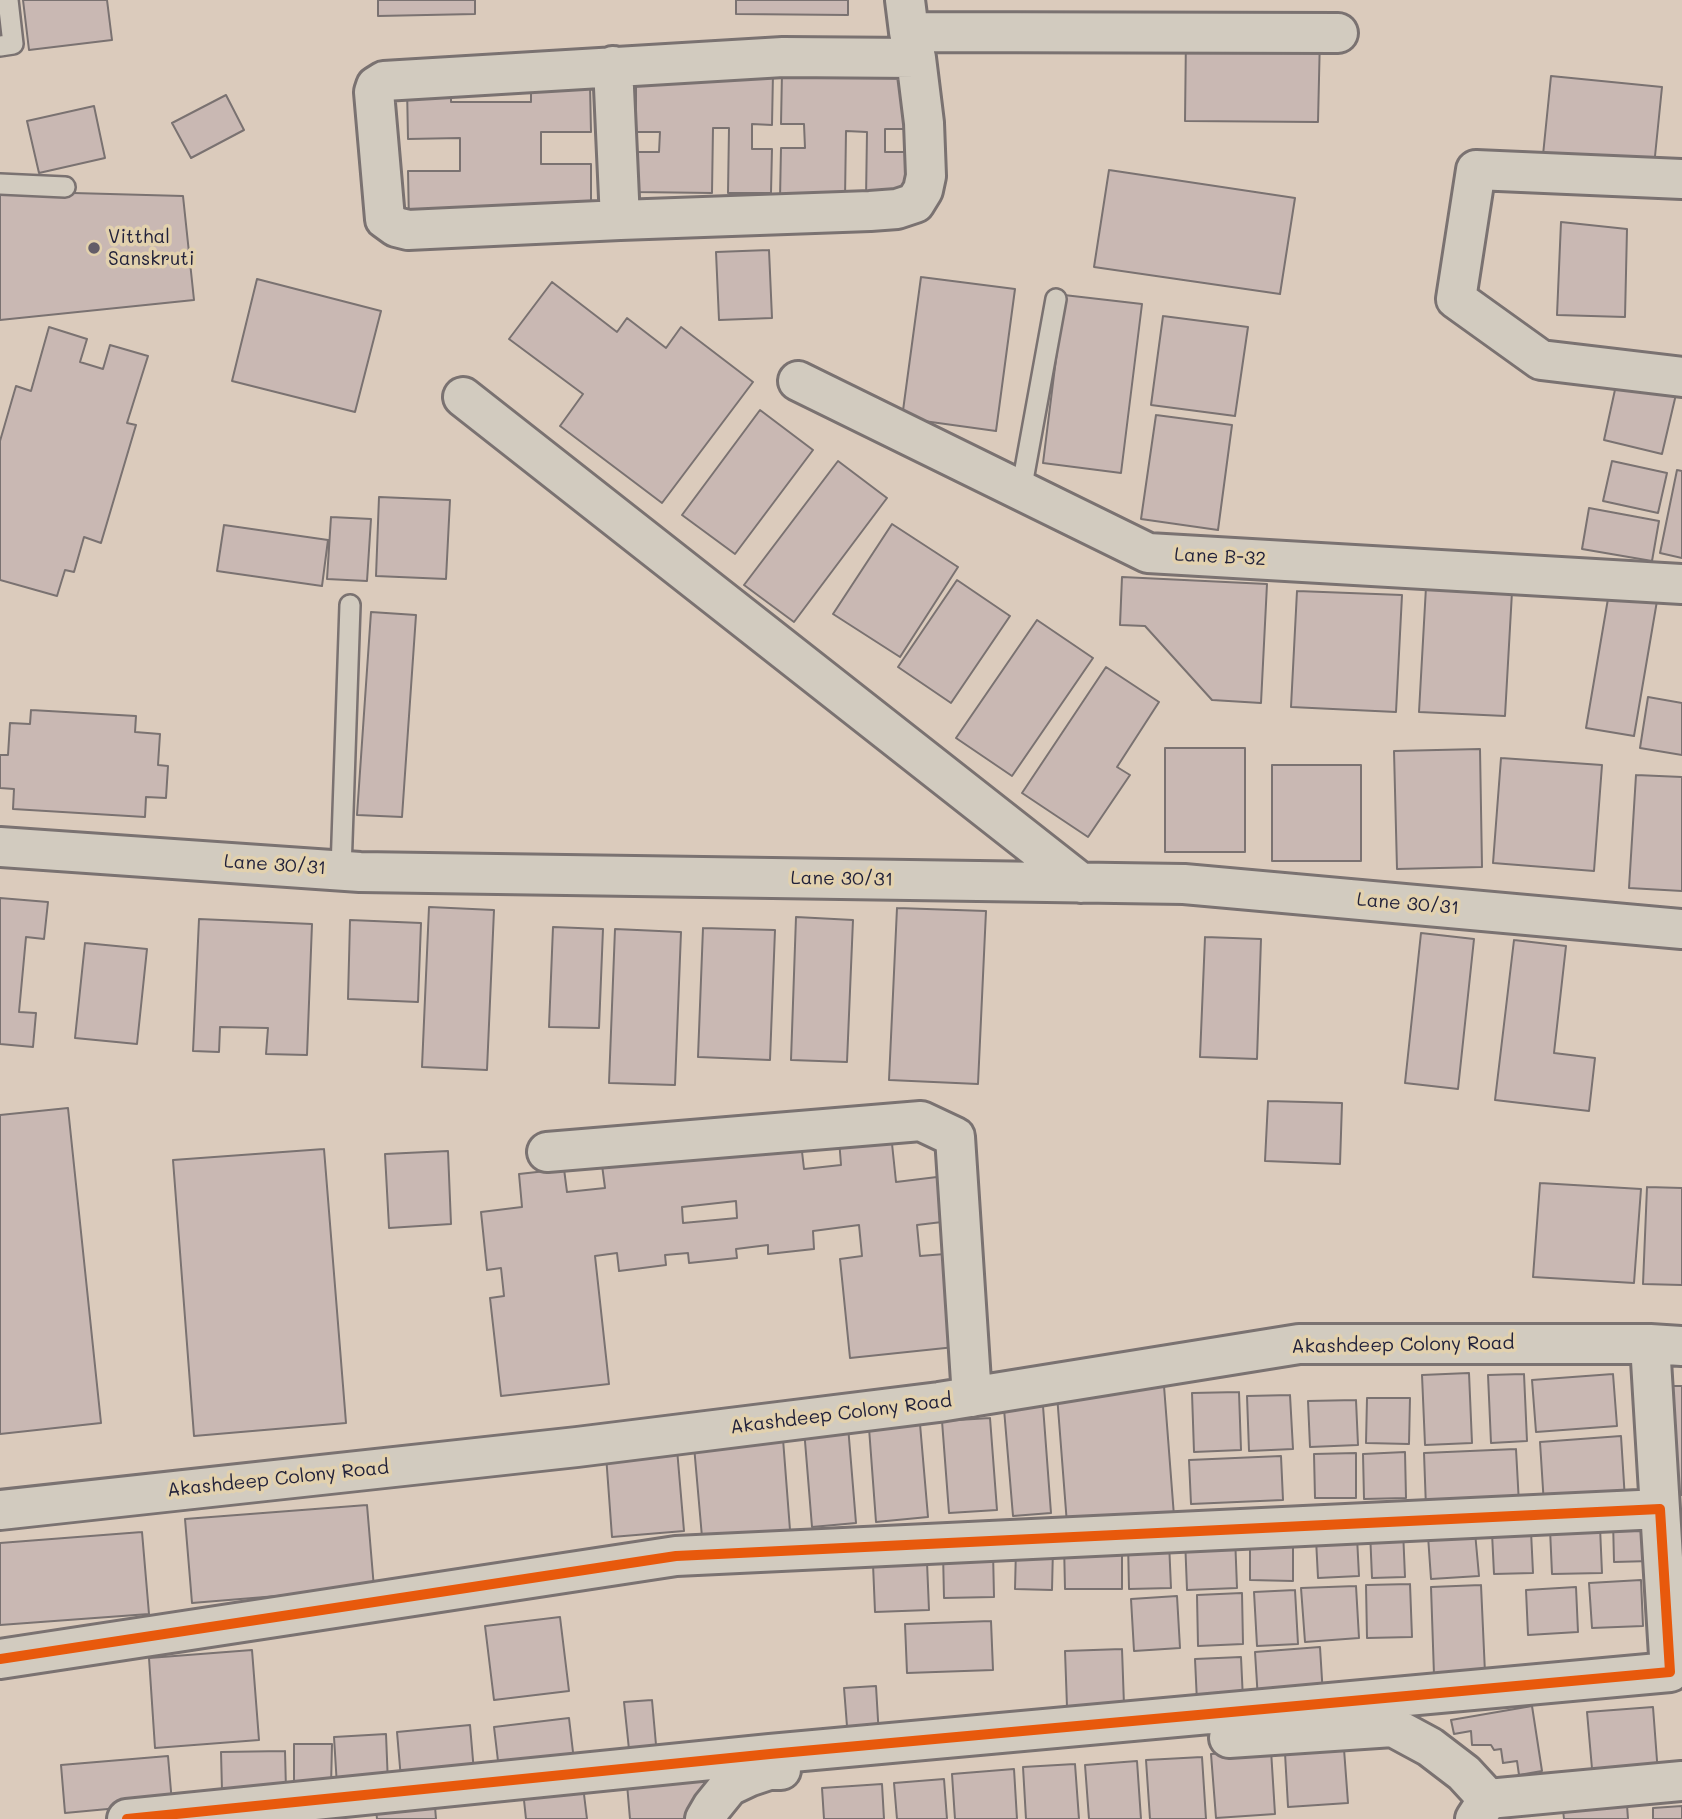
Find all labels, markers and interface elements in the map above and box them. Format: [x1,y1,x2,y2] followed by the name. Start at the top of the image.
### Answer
[108,226,194,270] place label: Vitthal Sanskruti
[86,240,102,256] marker: Vitthal Sanskruti
[1174,543,1266,571] street label: Lane B-32
[223,850,327,880] street label: Lane 30/31
[790,867,894,891] street label: Lane 30/31
[1356,888,1460,920] street label: Lane 30/31
[1291,1332,1515,1358] street label: Akashdeep Colony Road
[729,1389,953,1439] street label: Akashdeep Colony Road
[166,1456,390,1502] street label: Akashdeep Colony Road

